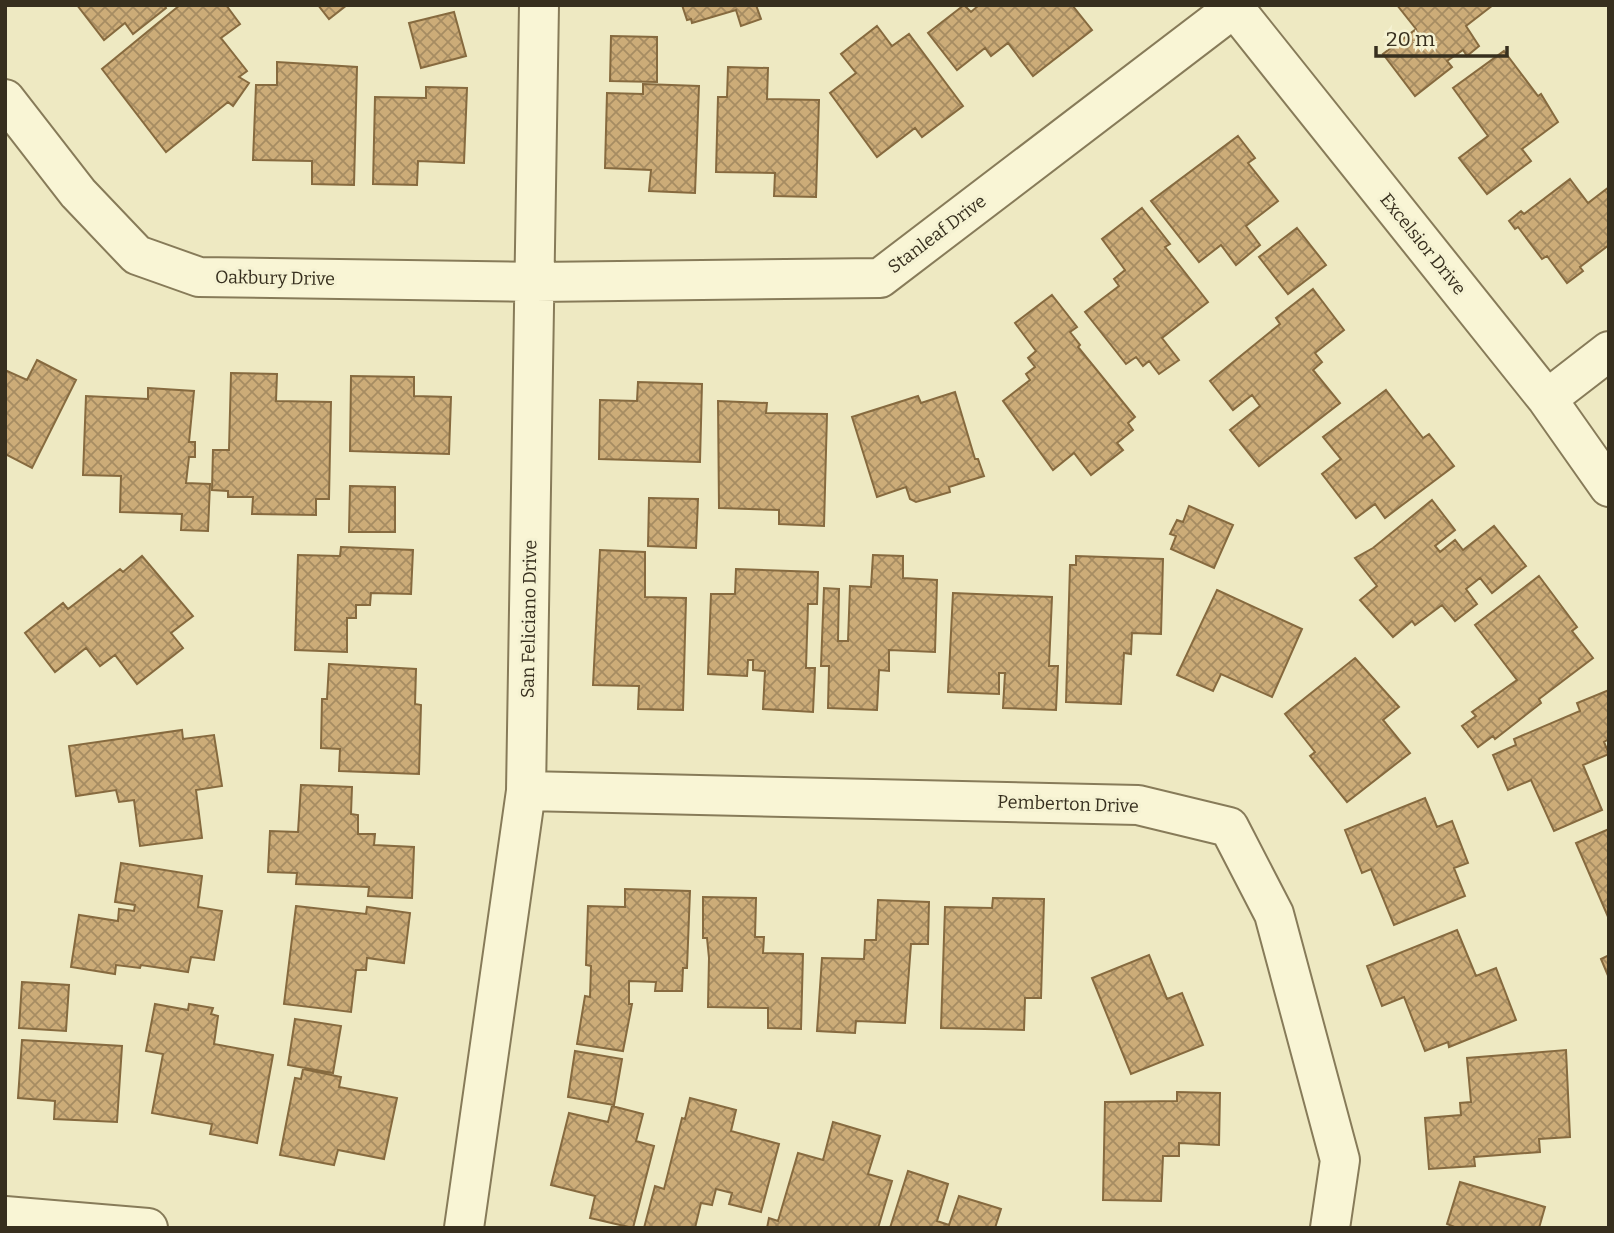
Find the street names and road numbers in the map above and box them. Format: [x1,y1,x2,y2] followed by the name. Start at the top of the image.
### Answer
[1375,189,1471,299] street label: Excelsior Drive
[884,190,990,278] street label: Stanleaf Drive
[215,266,335,290] street label: Oakbury Drive
[517,540,541,698] street label: San Feliciano Drive
[997,791,1139,817] street label: Pemberton Drive

